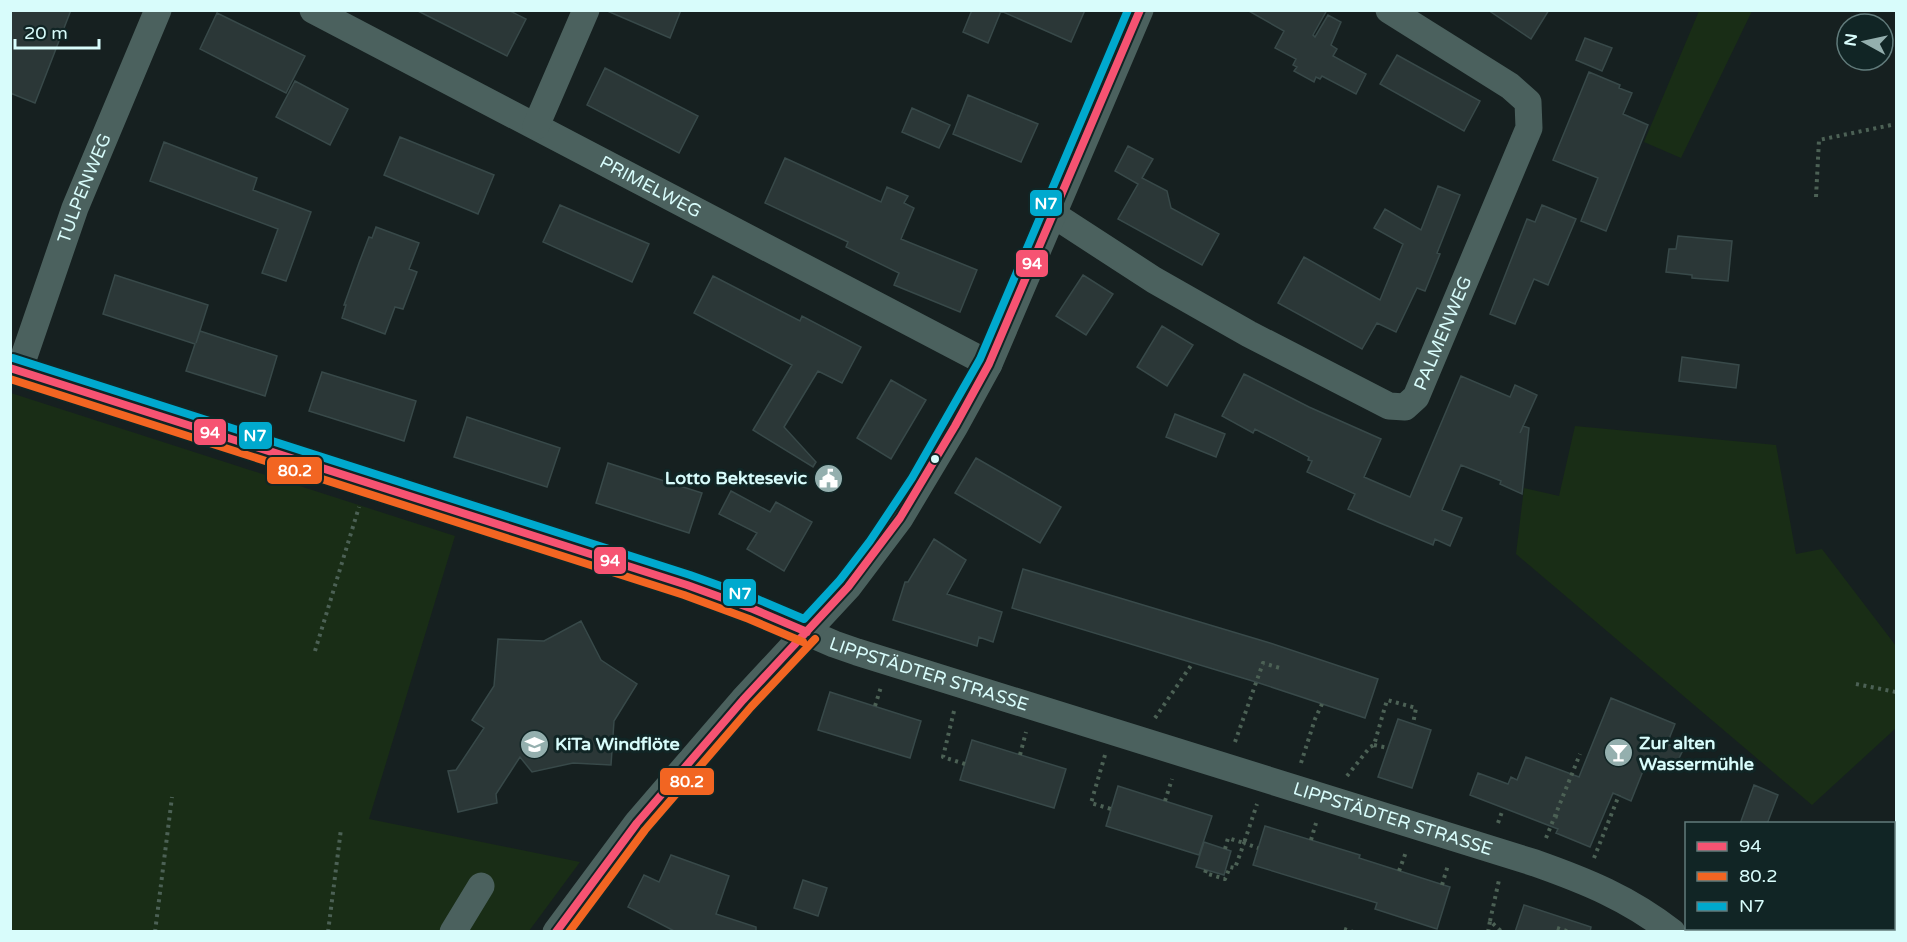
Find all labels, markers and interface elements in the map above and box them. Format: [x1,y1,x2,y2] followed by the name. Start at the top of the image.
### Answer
[15,12,99,50] scale bar
[1835,12,1895,72] north arrow
[24,22,68,44] text: 20 m
[1840,32,1862,48] text: N
[53,130,116,246] street label: TULPENWEG
[596,151,705,222] street label: PRIMELWEG
[1029,189,1063,217] line badge: N7
[1035,194,1057,214] text: N7
[1015,249,1049,278] line badge: 94
[1022,254,1042,274] text: 94
[1409,273,1476,394] street label: PALMENWEG
[193,418,227,446] line badge: 94
[238,421,273,450] line badge: N7
[200,423,220,443] text: 94
[244,426,266,446] text: N7
[929,453,941,465] unlabelled marker
[266,456,323,485] line badge: 80.2
[278,461,312,481] text: 80.2
[812,462,844,494] public building icon: Lotto Bektesevic
[665,467,807,489] place label: Lotto Bektesevic
[593,546,627,575] line badge: 94
[600,551,620,571] text: 94
[722,578,757,607] line badge: N7
[729,584,751,604] text: N7
[826,632,1031,716] street label: LIPPSTÄDTER STRASSE
[518,728,550,760] school or university icon: KiTa Windflöte
[1639,732,1754,775] place label: Zur alten Wassermühle
[555,733,680,755] place label: KiTa Windflöte
[1602,737,1634,769] bar icon: Zur alten Wassermühle
[659,767,715,796] line badge: 80.2
[670,772,704,792] text: 80.2
[1290,777,1495,860] street label: LIPPSTÄDTER STRASSE
[1685,822,1895,930] legend
[1739,835,1762,857] text: 94
[1739,865,1778,887] text: 80.2
[1739,895,1765,917] text: N7

